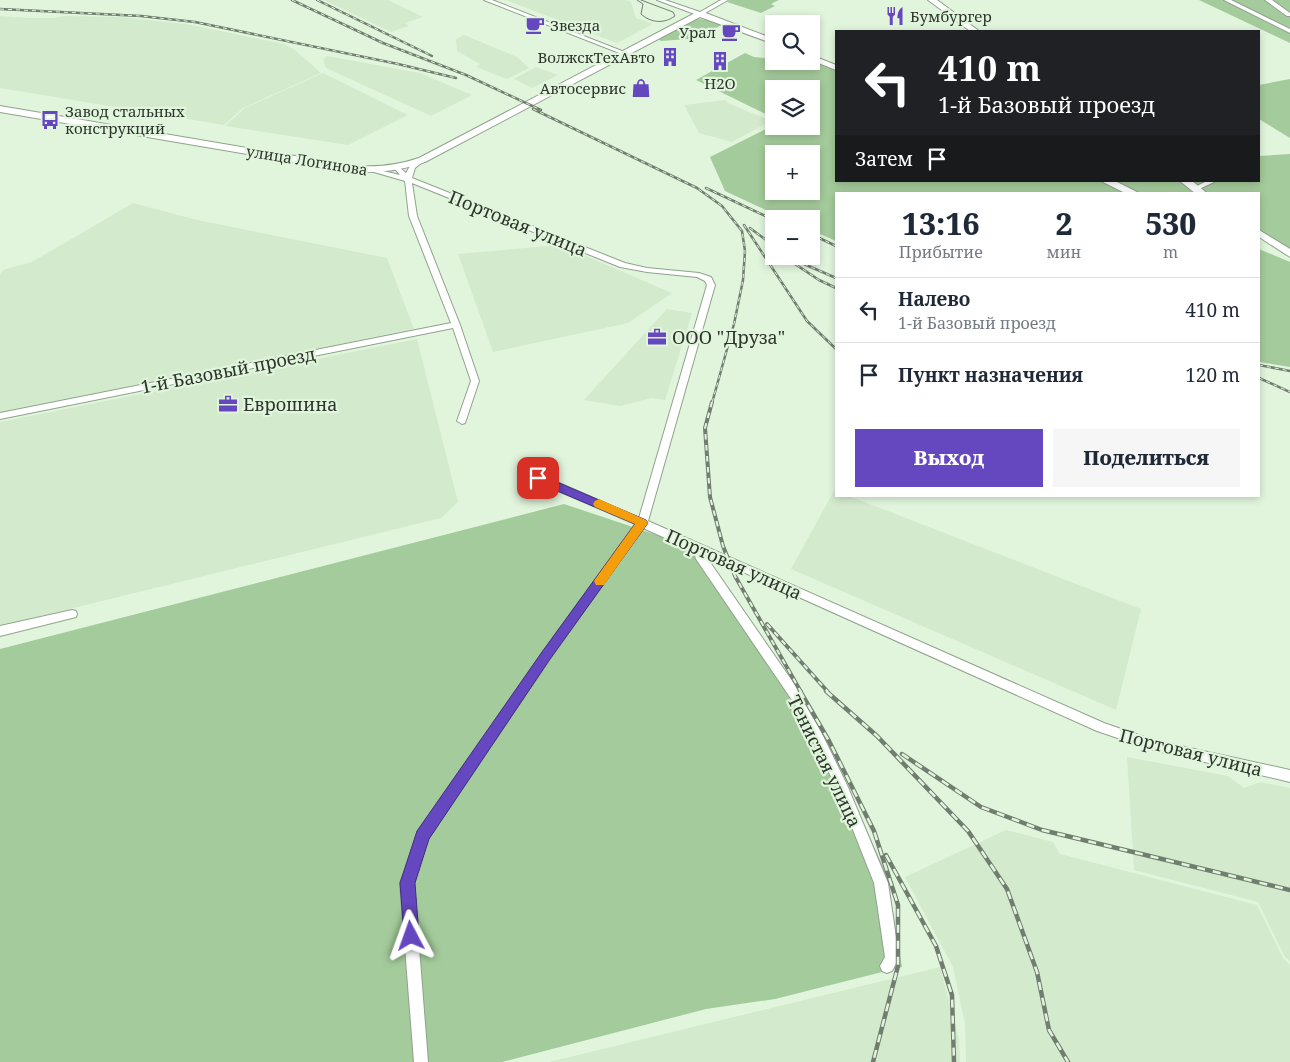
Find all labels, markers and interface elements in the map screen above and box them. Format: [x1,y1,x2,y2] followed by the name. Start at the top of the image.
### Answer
[884,5,906,27] restaurant icon: Бумбургер
[910,6,992,26] place label: Бумбургер
[524,14,546,36] cafe icon: Звезда
[550,15,600,35] place label: Звезда
[765,15,820,265] map controls
[765,15,820,70] button: search
[720,21,742,43] cafe icon: Урал
[679,22,716,42] place label: Урал
[938,44,1041,91] text: 410 m
[659,46,681,68] building icon: ВолжскТехАвто
[538,47,655,67] place label: ВолжскТехАвто
[709,50,731,72] building icon: H2O
[855,50,920,115] icon: left
[704,73,736,93] place label: H2O
[630,77,652,99] shop icon: Автосервис
[540,78,626,98] place label: Автосервис
[765,80,820,135] button: layers
[938,89,1155,119] text: 1-й Базовый проезд
[65,101,185,138] place label: Завод стальных конструкций
[39,109,61,131] bus stop icon: Завод стальных конструкций
[245,141,369,179] street label: улица Логинова
[765,145,820,200] button: +
[923,145,951,173] icon: arrive
[855,146,913,172] text: Затем
[445,184,591,262] street label: Портовая улица
[902,203,979,244] text: 13:16
[1055,203,1072,244] text: 2
[1145,203,1196,244] text: 530
[765,210,820,265] button: −
[899,241,983,263] text: Прибытие
[1047,241,1081,263] text: мин
[1163,241,1178,263] text: m
[898,286,970,312] text: Налево
[855,296,883,324] icon: left
[1185,297,1240,323] text: 410 m
[898,312,1056,334] text: 1-й Базовый проезд
[672,325,785,349] place label: ООО "Друза"
[646,326,668,348] office icon: ООО "Друза"
[139,341,317,399] street label: 1-й Базовый проезд
[855,361,883,389] icon: arrive
[898,362,1083,388] text: Пункт назначения
[1185,362,1240,388] text: 120 m
[243,392,338,416] place label: Еврошина
[217,393,239,415] office icon: Еврошина
[855,429,1043,487] button: Выход
[1053,429,1240,487] button: Поделиться
[517,457,559,499] pin
[524,464,552,492] icon: arrive
[662,523,806,605] street label: Портовая улица
[783,691,867,831] street label: Тенистая улица
[1117,723,1265,781] street label: Портовая улица
[384,909,436,961] position arrow

